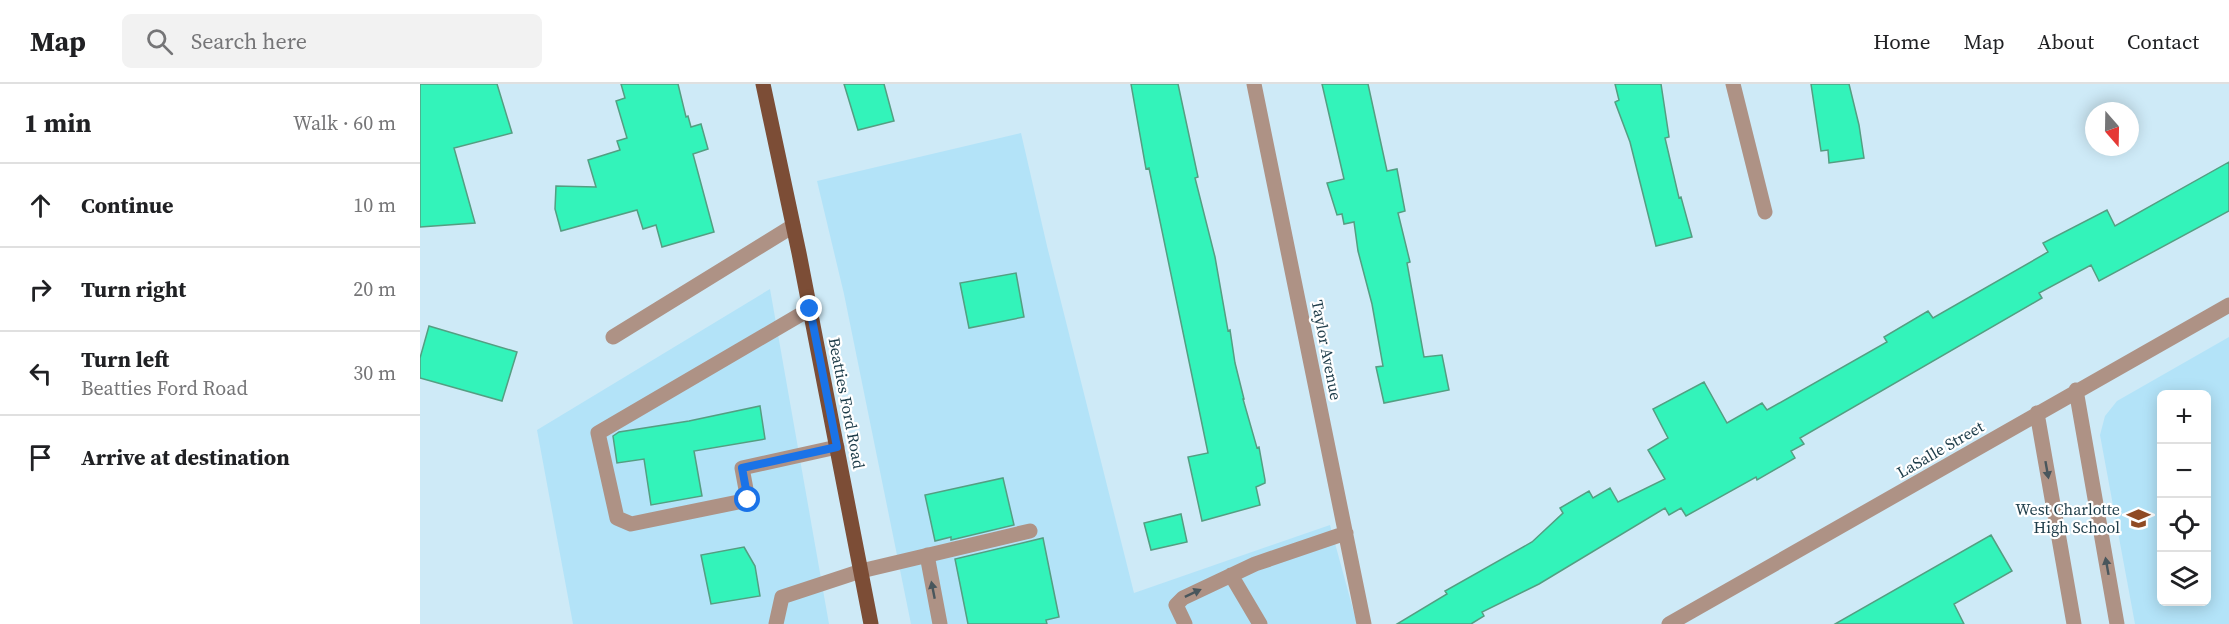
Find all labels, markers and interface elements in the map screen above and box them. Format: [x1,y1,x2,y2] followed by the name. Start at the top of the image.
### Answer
[122,14,542,68] search box
[30,22,86,60] text: Map
[143,25,176,58] icon: search
[191,26,307,56] text: Search here
[1873,27,1931,56] text: Home
[1964,27,2005,56] text: Map
[2038,27,2094,56] text: About
[2127,27,2199,56] text: Contact
[2085,102,2139,156] north arrow
[24,105,91,141] text: 1 min
[293,109,396,137] text: Walk · 60 m
[24,189,57,222] icon: ahead
[81,190,174,220] text: Continue
[353,191,396,219] text: 10 m
[24,273,57,306] icon: right
[81,274,186,304] text: Turn right
[353,275,396,303] text: 20 m
[796,295,822,321] route end
[1307,298,1347,402] street label: Taylor Avenue
[823,335,871,471] street label: Beatties Ford Road
[81,344,169,374] text: Turn left
[24,357,57,390] icon: left
[353,359,396,387] text: 30 m
[81,374,248,402] text: Beatties Ford Road
[2157,390,2211,606] map controls
[2157,390,2211,444] button: +
[1893,415,1988,483] street label: LaSalle Street
[24,441,57,474] icon: arrive
[81,442,290,472] text: Arrive at destination
[2157,444,2211,498] button: −
[2043,461,2052,480] one-way arrow
[734,486,760,512] route start
[2015,498,2120,538] place label: West Charlotte High School
[2157,498,2211,552] button: locate
[2125,505,2151,531] school or university icon: West Charlotte High School
[2157,552,2211,606] button: layers
[2102,557,2111,576] one-way arrow
[928,580,937,599] one-way arrow
[1185,588,1202,597] one-way arrow

